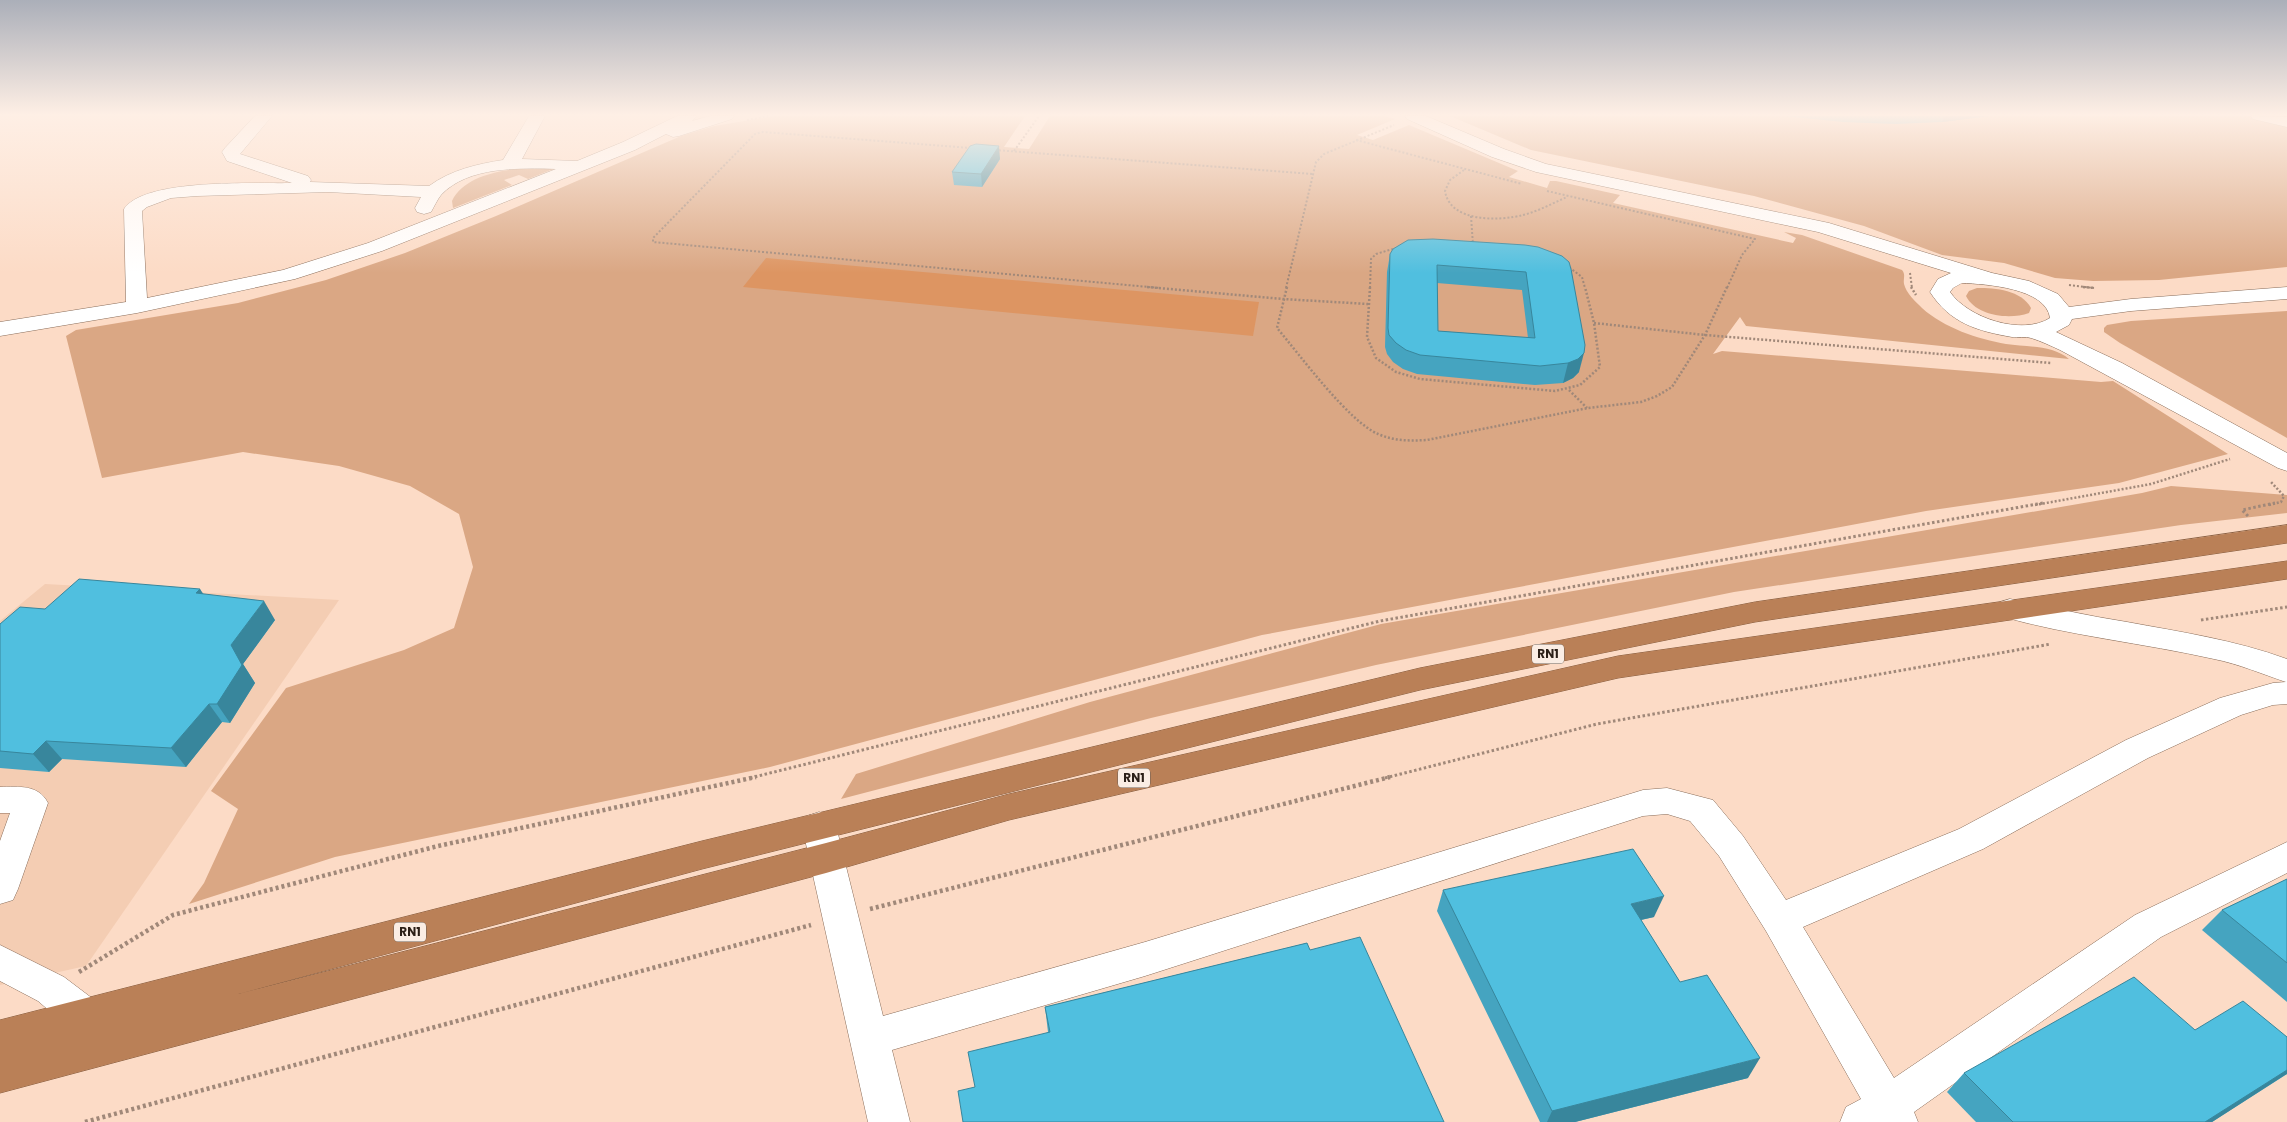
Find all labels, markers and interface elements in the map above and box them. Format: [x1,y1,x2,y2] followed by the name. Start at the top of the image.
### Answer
[1532,644,1564,664] road number: RN1
[1118,768,1150,788] road number: RN1
[394,922,426,942] road number: RN1

